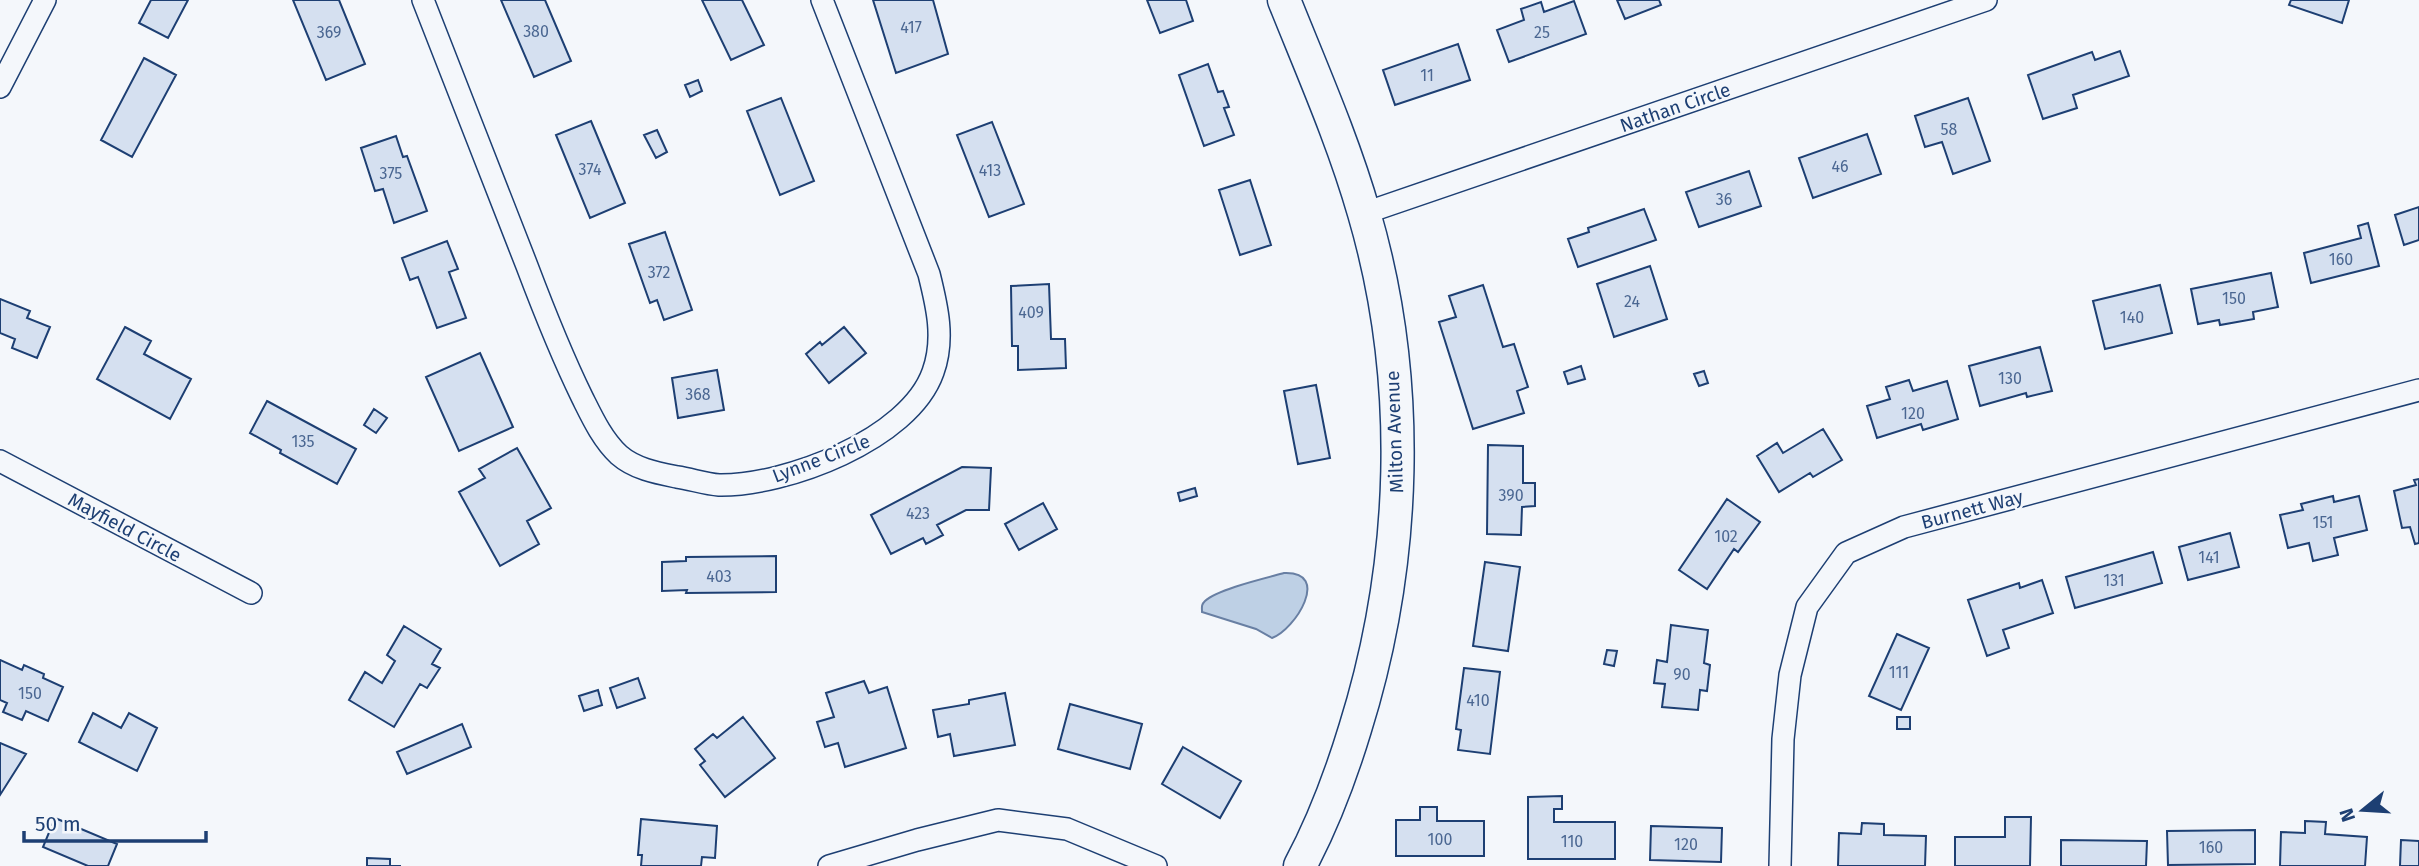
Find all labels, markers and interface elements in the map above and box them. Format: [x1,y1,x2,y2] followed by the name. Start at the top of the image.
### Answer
[900,18,922,37] house number: 417
[523,22,549,41] house number: 380
[317,23,341,42] house number: 369
[1534,23,1550,42] house number: 25
[1420,66,1434,85] house number: 11
[1617,78,1734,137] street label: Nathan Circle
[1941,120,1958,139] house number: 58
[1831,157,1849,176] house number: 46
[579,160,602,179] house number: 374
[979,161,1001,180] house number: 413
[380,164,402,183] house number: 375
[1716,190,1732,209] house number: 36
[2329,250,2353,269] house number: 160
[648,263,670,282] house number: 372
[2222,289,2246,308] house number: 150
[1624,292,1640,311] house number: 24
[1018,303,1044,322] house number: 409
[2120,308,2144,327] house number: 140
[1998,369,2022,388] house number: 130
[1381,370,1408,494] street label: Milton Avenue
[685,385,711,404] house number: 368
[1901,404,1925,423] house number: 120
[769,429,873,488] street label: Lynne Circle
[292,432,314,451] house number: 135
[1919,485,2026,534] street label: Burnett Way
[1498,486,1524,505] house number: 390
[64,488,185,567] street label: Mayfield Circle
[906,504,930,523] house number: 423
[2312,513,2334,532] house number: 151
[1714,527,1738,546] house number: 102
[2198,548,2220,567] house number: 141
[706,567,732,586] house number: 403
[2103,571,2125,590] house number: 131
[1889,663,1909,682] house number: 111
[1673,665,1691,684] house number: 90
[18,684,42,703] house number: 150
[1466,691,1490,710] house number: 410
[2328,775,2398,845] north arrow
[24,800,206,844] scale bar
[2334,806,2360,825] text: N
[35,811,81,837] text: 50 m
[1428,830,1452,849] house number: 100
[1561,832,1583,851] house number: 110
[1674,835,1698,854] house number: 120
[2199,838,2223,857] house number: 160

